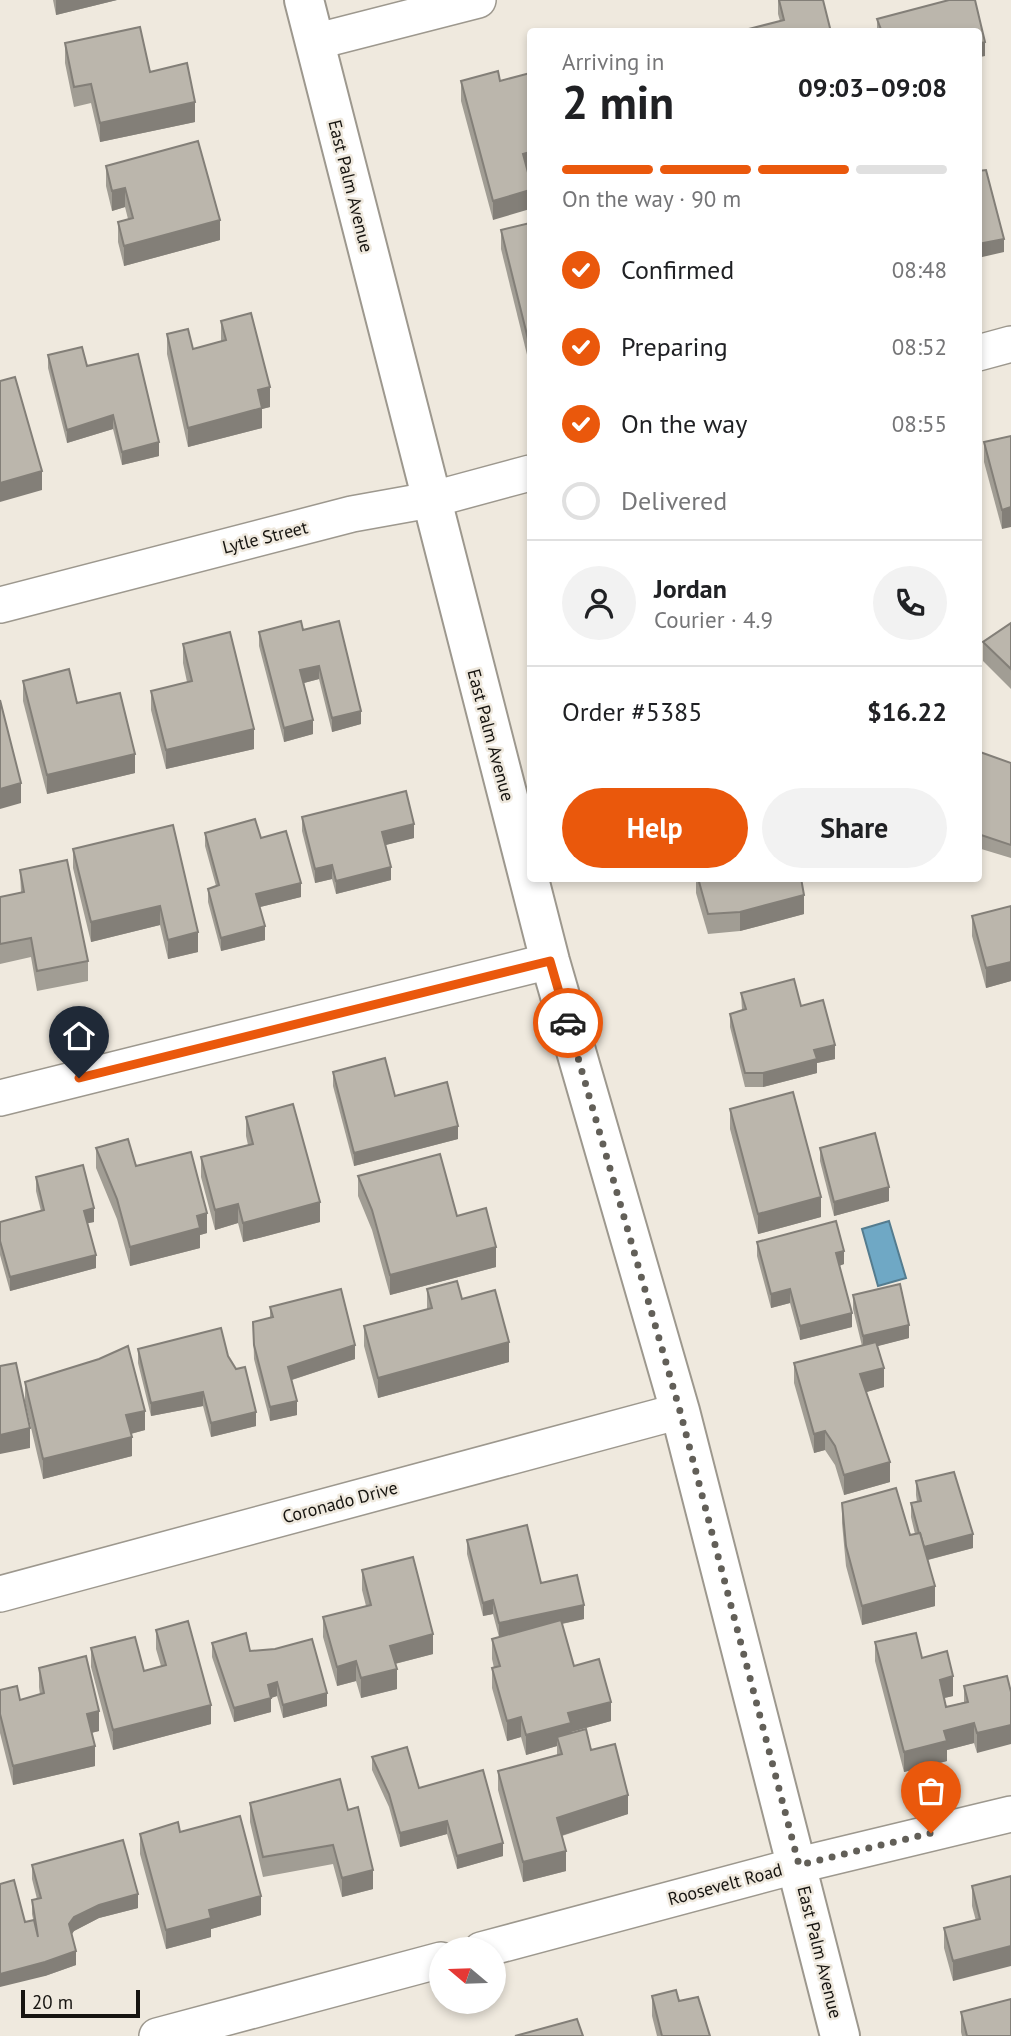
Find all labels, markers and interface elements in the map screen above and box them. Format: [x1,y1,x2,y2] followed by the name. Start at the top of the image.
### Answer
[562,47,664,76] text: Arriving in
[798,71,947,104] text: 09:03–09:08
[562,72,674,132] text: 2 min
[323,117,379,255] street label: East Palm Avenue
[562,184,741,213] text: On the way · 90 m
[562,251,600,289] icon: check
[621,253,734,286] text: Confirmed
[892,255,947,284] text: 08:48
[562,328,600,366] icon: check
[621,330,728,363] text: Preparing
[892,332,947,361] text: 08:52
[562,405,600,443] icon: check
[621,407,747,440] text: On the way
[892,409,947,438] text: 08:55
[621,484,727,517] text: Delivered
[220,515,310,559] street label: Lytle Street
[562,566,636,640] button: person
[873,566,947,640] button: phone
[654,572,727,605] text: Jordan
[654,605,773,634] text: Courier · 4.9
[462,666,520,804] street label: East Palm Avenue
[562,695,702,728] text: Order #5385
[867,695,947,728] text: $16.22
[562,788,748,868] button: Help
[762,788,947,868] button: Share
[533,988,603,1058] courier
[549,1004,587,1042] icon: car
[49,1006,109,1078] pin
[60,1017,98,1055] icon: home
[280,1476,400,1528] street label: Coronado Drive
[901,1761,961,1833] pin
[912,1772,950,1810] icon: bag
[665,1858,785,1910] street label: Roosevelt Road
[792,1883,848,2021] street label: East Palm Avenue
[429,1937,506,2014] north arrow
[429,1937,506,2014] map controls
[21,1987,140,2019] scale bar
[32,1990,73,2014] text: 20 m

